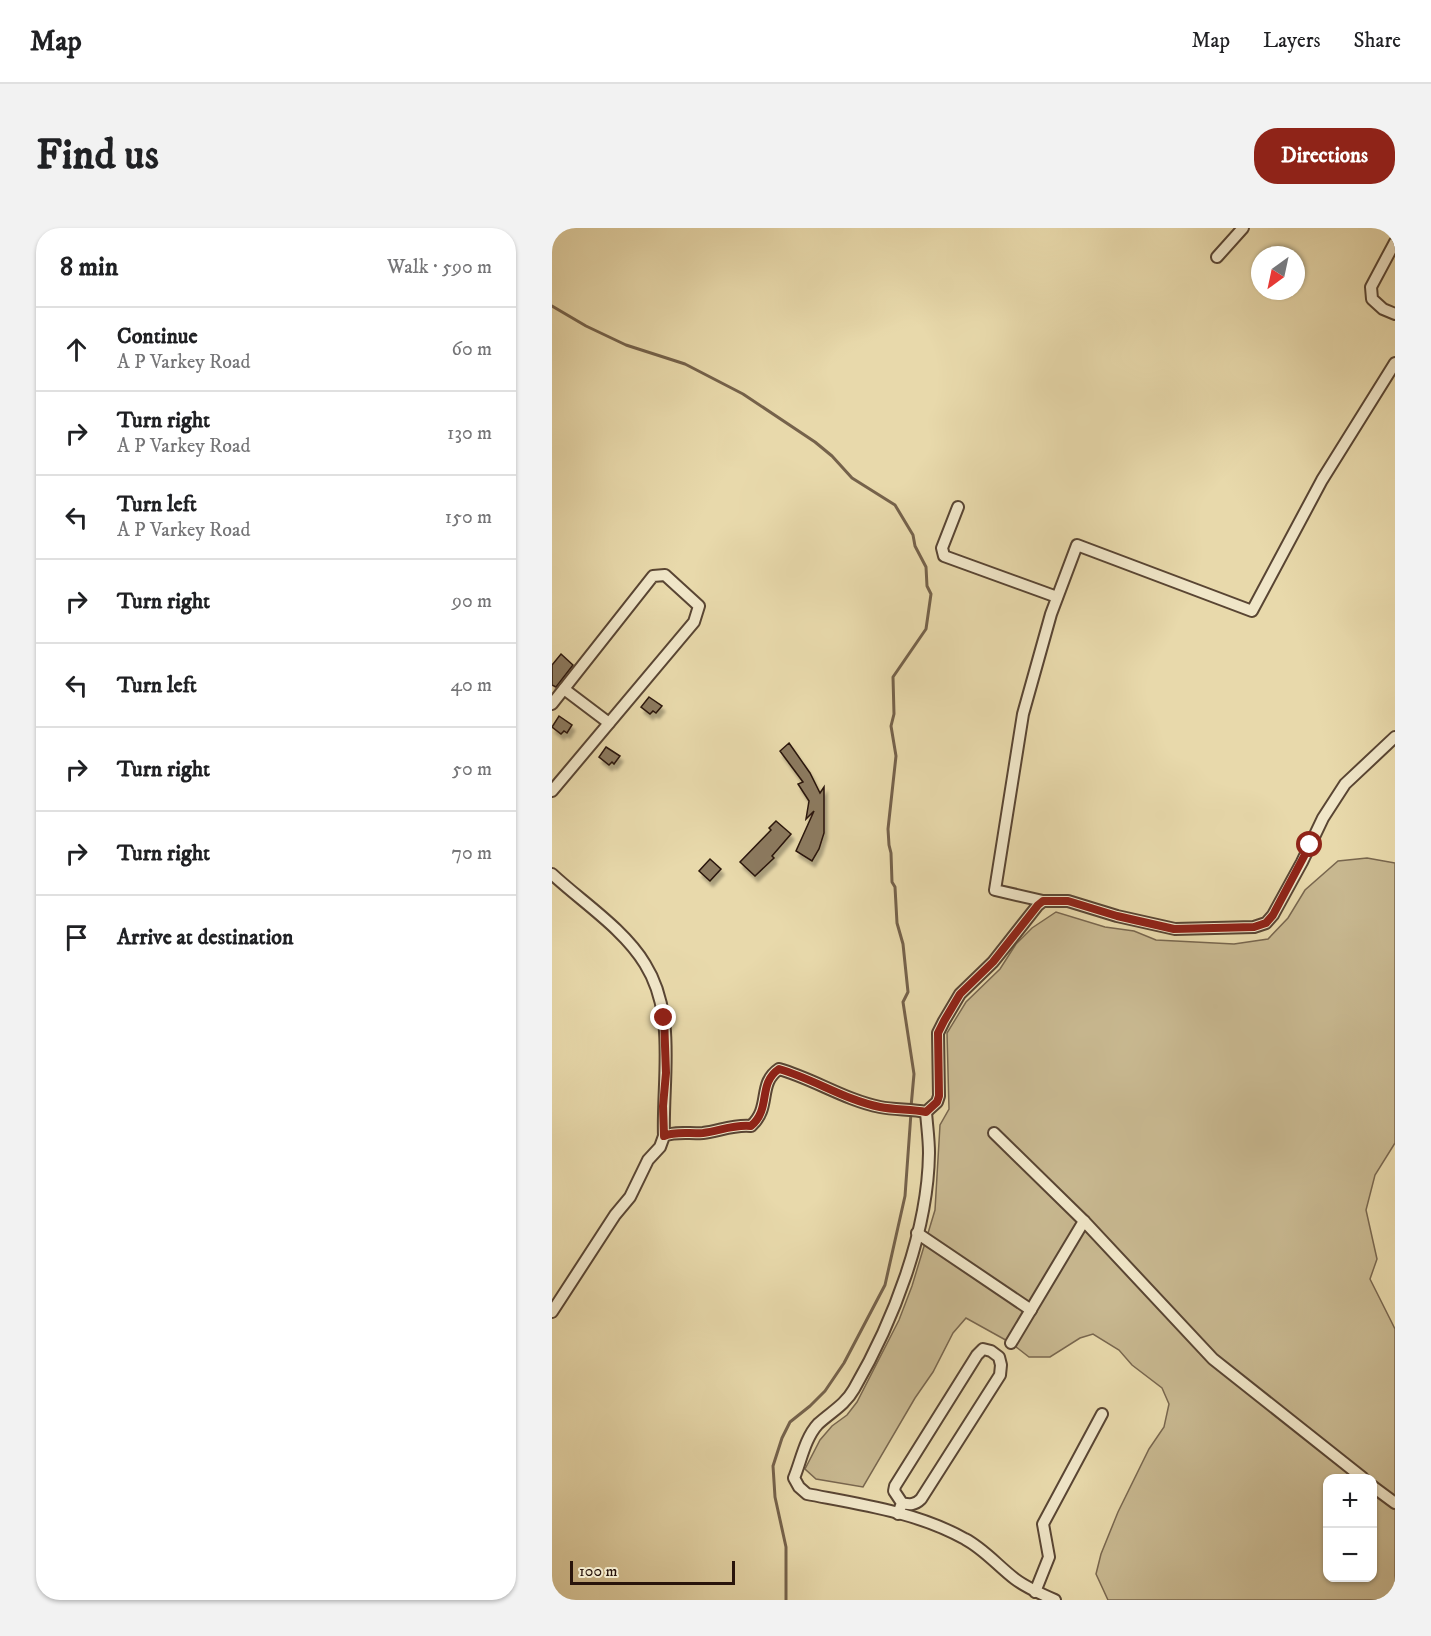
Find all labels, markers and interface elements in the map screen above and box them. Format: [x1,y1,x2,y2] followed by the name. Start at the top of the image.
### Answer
[30,24,82,59] text: Map
[1191,28,1230,54] text: Map
[1263,28,1321,54] text: Layers
[1354,28,1401,54] text: Share
[1254,128,1395,184] button: Directions
[36,130,159,182] text: Find us
[1251,246,1305,300] north arrow
[60,251,118,284] text: 8 min
[387,255,492,280] text: Walk · 590 m
[117,323,198,350] text: Continue
[60,333,93,366] icon: ahead
[452,337,492,362] text: 60 m
[117,350,250,375] text: A P Varkey Road
[117,407,210,434] text: Turn right
[60,417,93,450] icon: right
[447,421,492,446] text: 130 m
[117,434,250,459] text: A P Varkey Road
[117,491,197,518] text: Turn left
[60,501,93,534] icon: left
[445,505,492,530] text: 150 m
[117,518,250,543] text: A P Varkey Road
[60,585,93,618] icon: right
[117,588,210,615] text: Turn right
[452,589,492,614] text: 90 m
[60,669,93,702] icon: left
[117,672,197,699] text: Turn left
[450,673,492,698] text: 40 m
[60,753,93,786] icon: right
[117,756,210,783] text: Turn right
[452,757,492,782] text: 50 m
[1296,831,1322,857] route start
[60,837,93,870] icon: right
[117,840,210,867] text: Turn right
[451,841,492,866] text: 70 m
[60,921,93,954] icon: arrive
[117,924,294,951] text: Arrive at destination
[650,1004,676,1030] route end
[1323,1474,1377,1582] map controls
[1323,1474,1377,1528] button: +
[1323,1528,1377,1582] button: −
[570,1558,735,1586] scale bar
[579,1561,618,1581] text: 100 m

